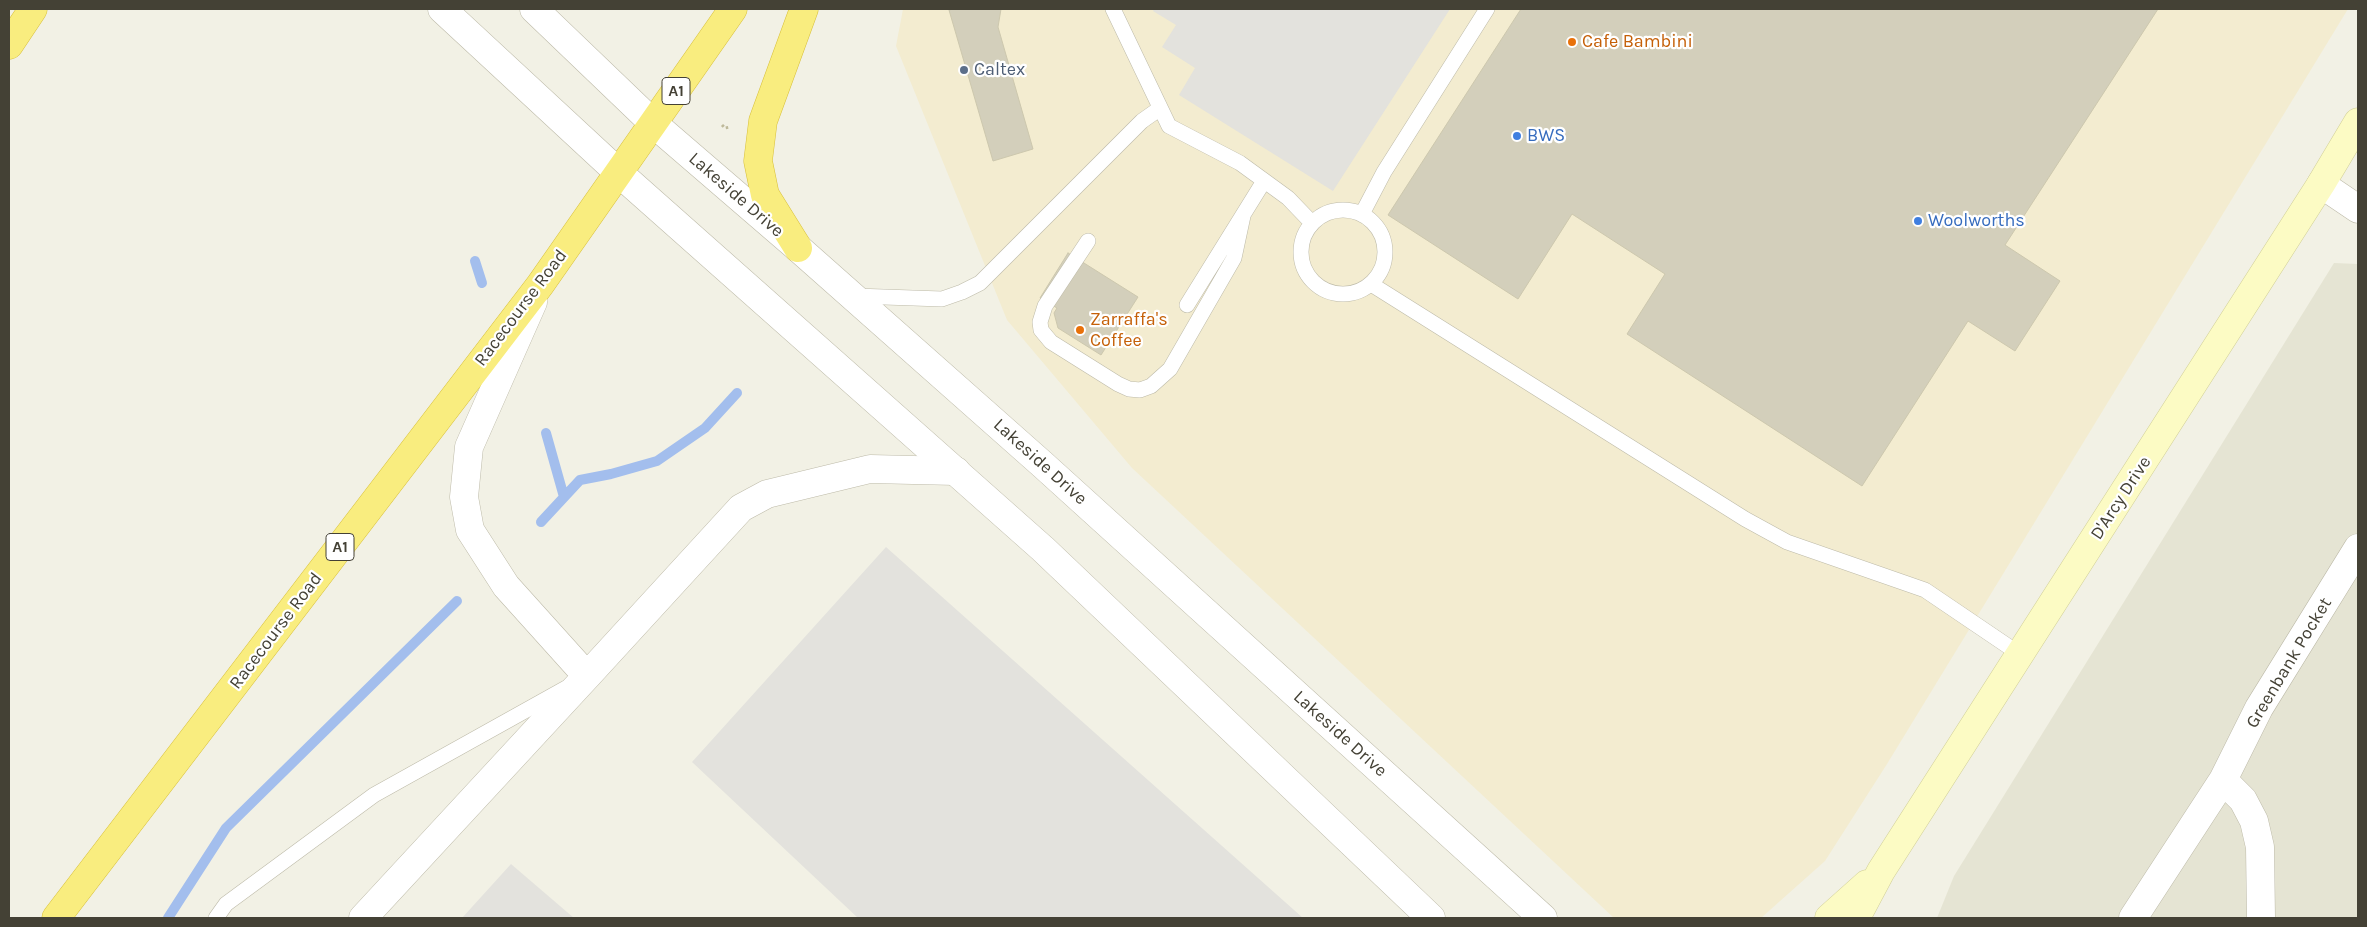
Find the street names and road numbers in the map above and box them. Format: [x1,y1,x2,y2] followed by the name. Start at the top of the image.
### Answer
[662,78,690,104] road number: A1
[684,148,788,242] street label: Lakeside Drive
[470,245,572,371] street label: Racecourse Road
[989,414,1091,510] street label: Lakeside Drive
[2086,452,2156,544] street label: D'Arcy Drive
[326,534,354,560] road number: A1
[225,568,327,694] street label: Racecourse Road
[2241,594,2337,732] street label: Greenbank Pocket
[1289,686,1391,782] street label: Lakeside Drive

